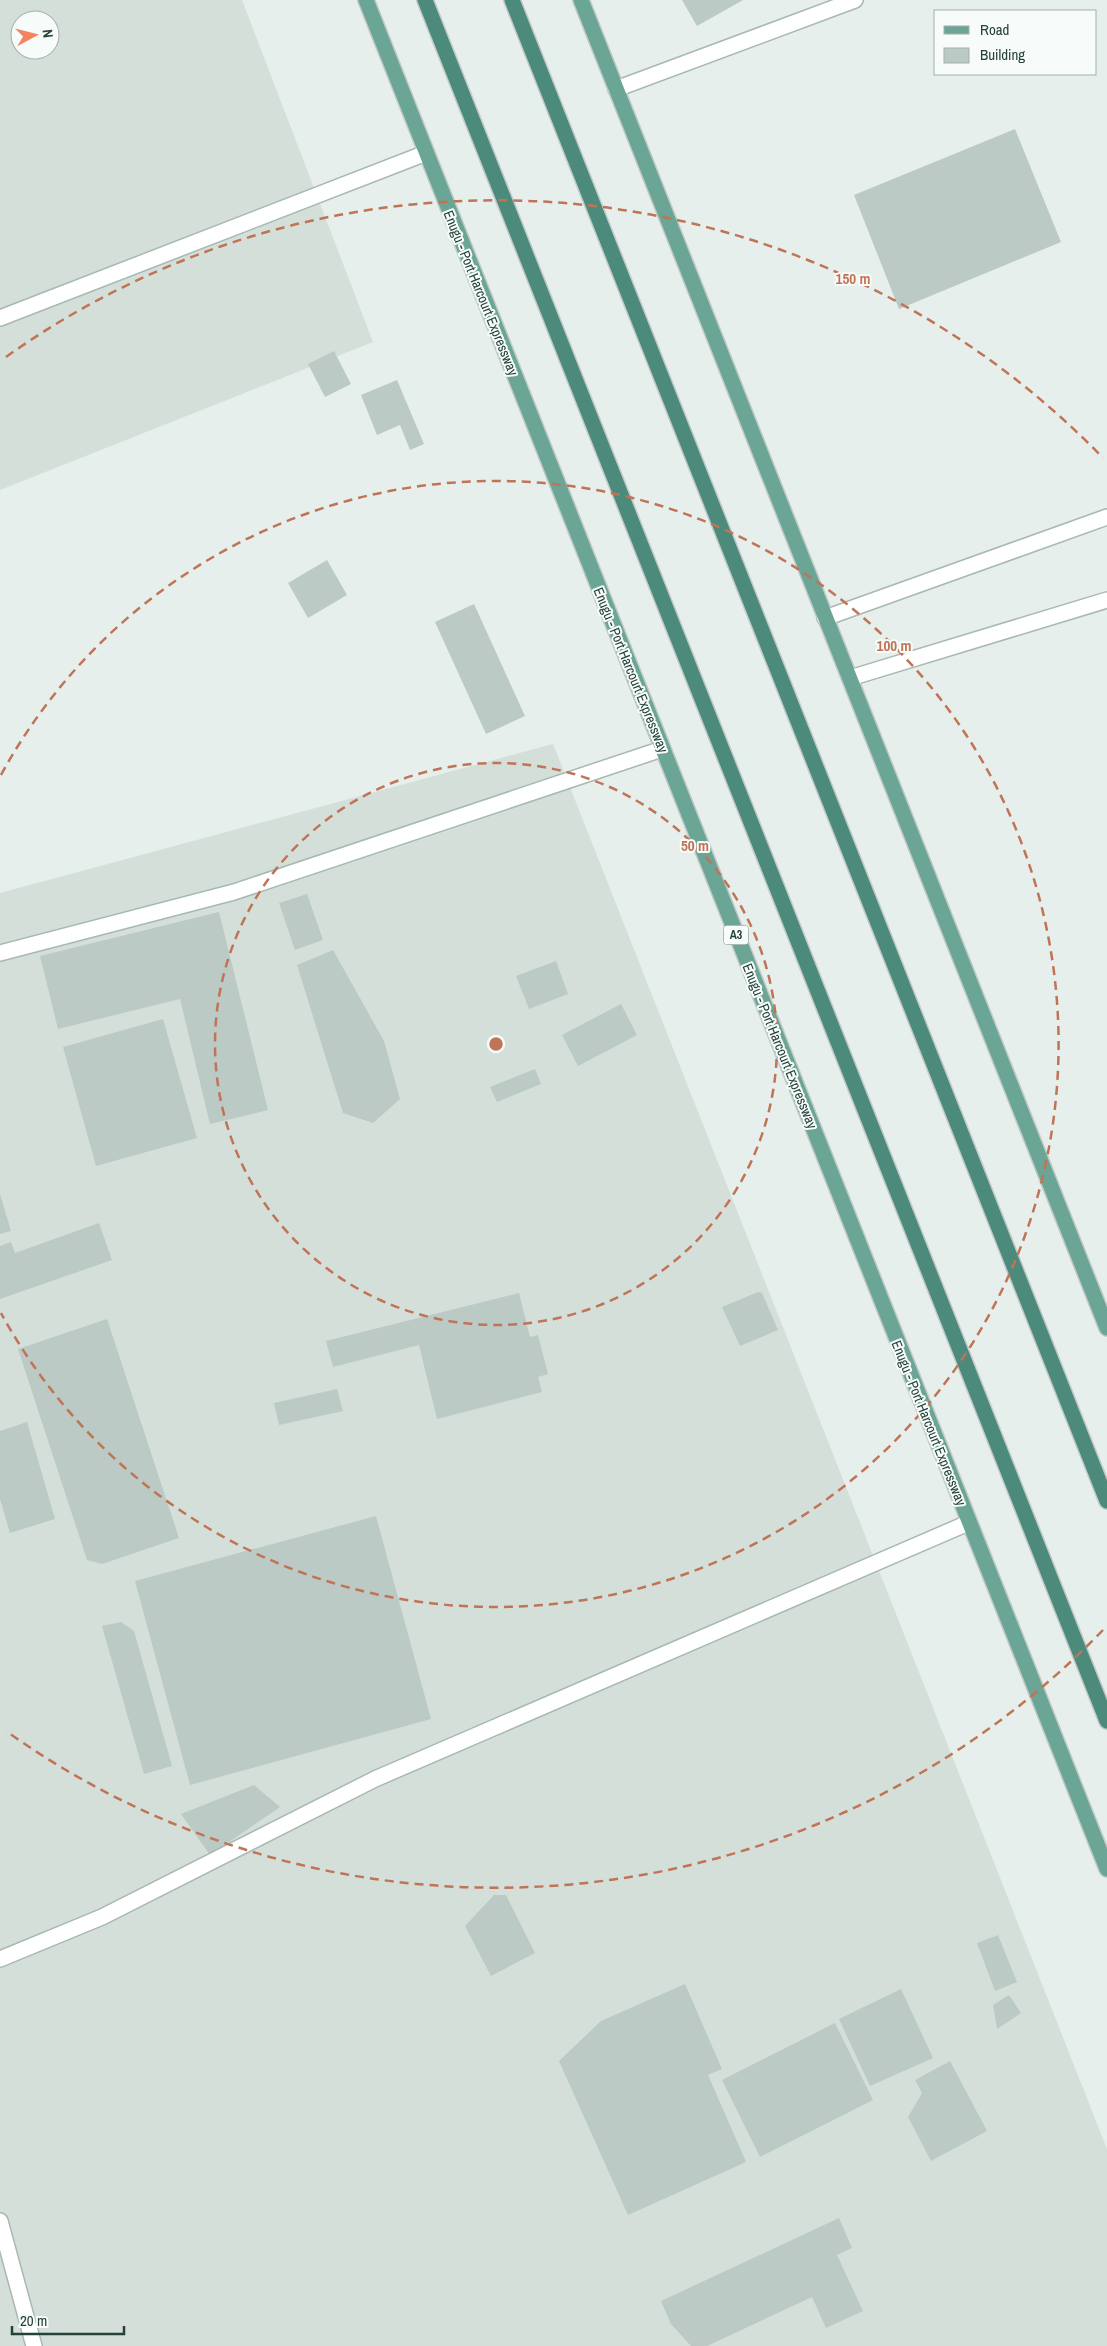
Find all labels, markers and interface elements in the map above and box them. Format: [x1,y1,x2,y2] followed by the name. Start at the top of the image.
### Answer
[10,10,60,60] north arrow
[934,10,1097,75] legend
[980,19,1009,40] text: Road
[38,28,57,39] text: N
[980,44,1025,65] text: Building
[440,208,523,379] street label: Enugu - Port Harcourt Expressway
[836,268,870,289] text: 150 m
[590,585,673,756] street label: Enugu - Port Harcourt Expressway
[877,635,911,656] text: 100 m
[681,835,709,856] text: 50 m
[724,926,748,944] road number: A3
[739,961,822,1132] street label: Enugu - Port Harcourt Expressway
[487,1035,505,1053] centre of rings
[888,1338,971,1509] street label: Enugu - Port Harcourt Expressway
[12,2304,125,2336] scale bar
[20,2310,47,2331] text: 20 m

